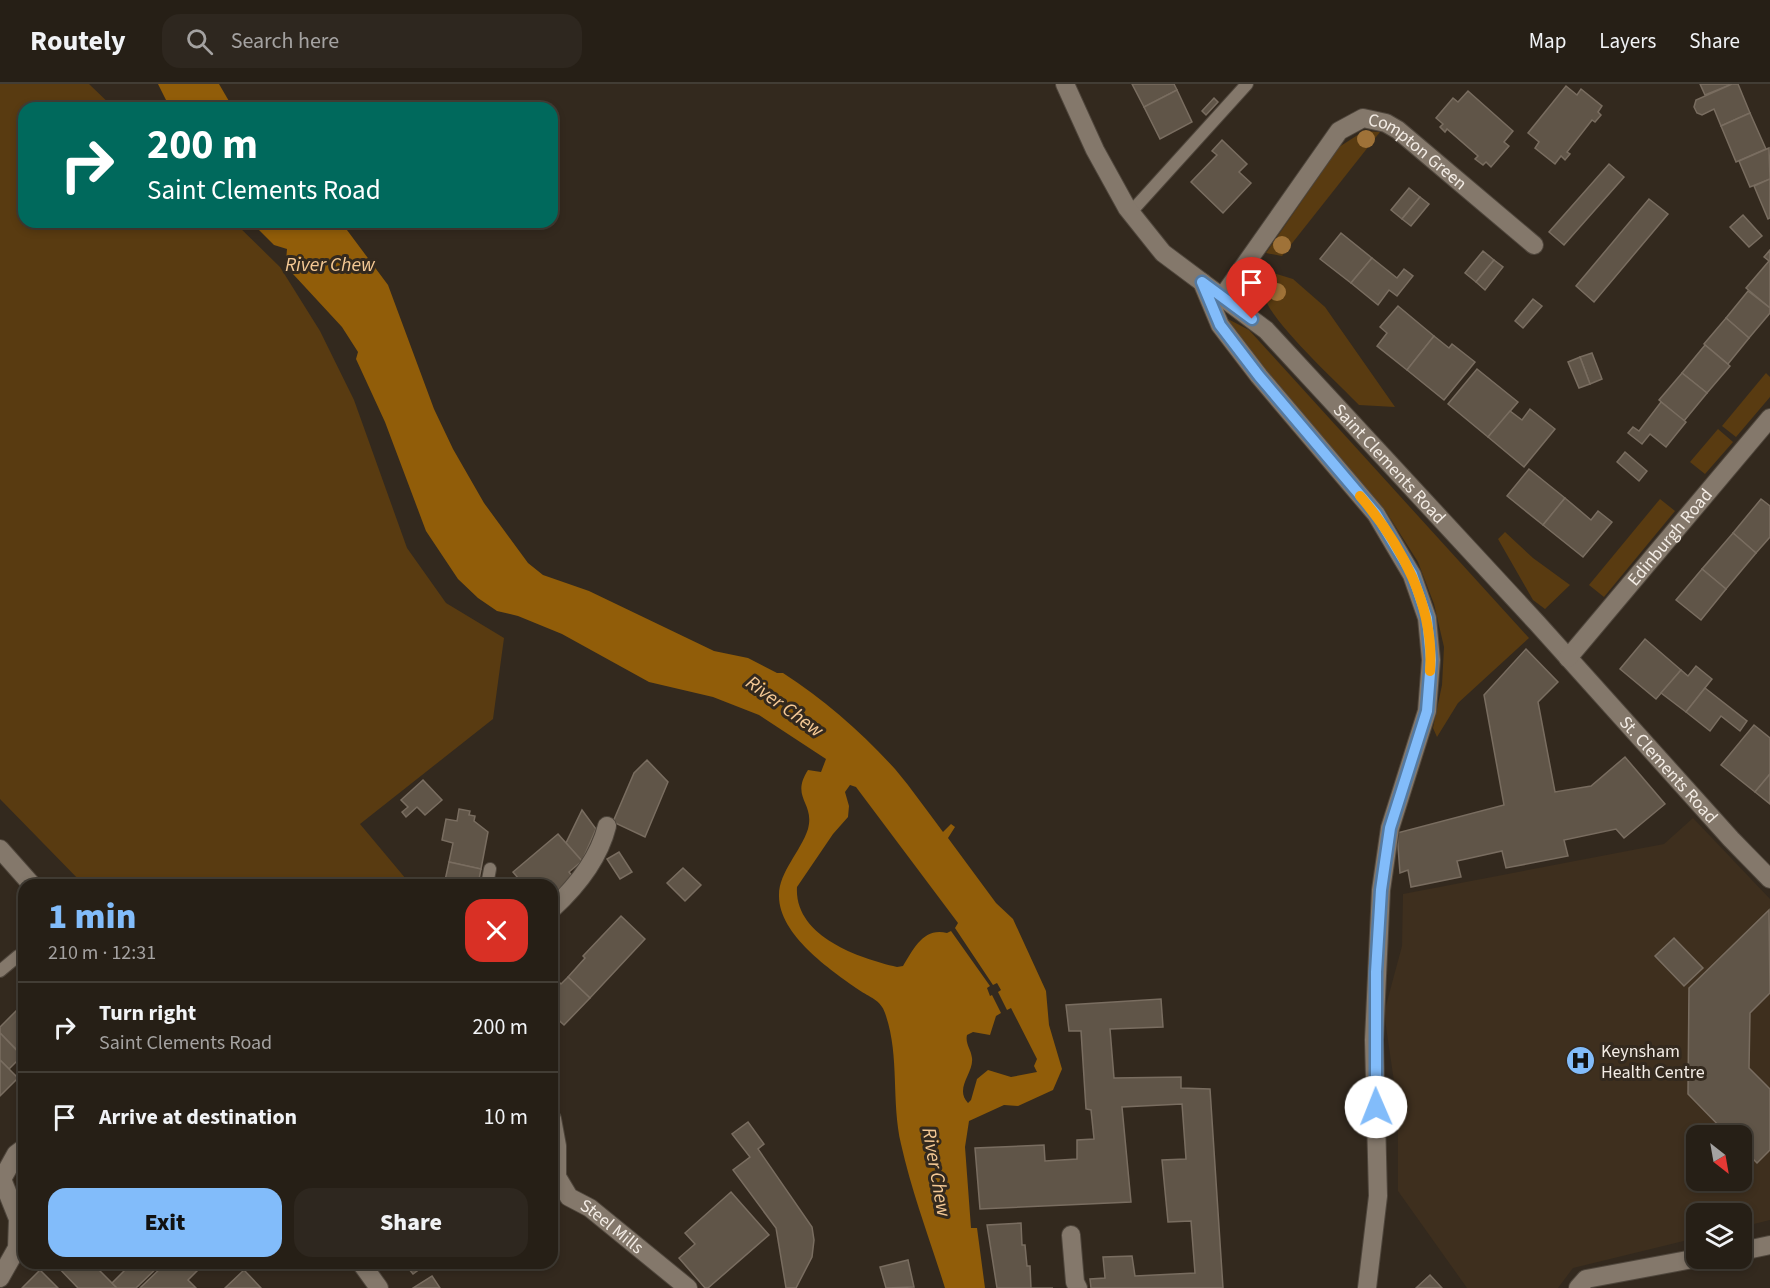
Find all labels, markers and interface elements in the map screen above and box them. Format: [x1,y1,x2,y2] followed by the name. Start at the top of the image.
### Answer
[162,14,582,68] search box
[30,21,126,61] text: Routely
[183,25,216,58] icon: search
[231,25,339,57] text: Search here
[1529,26,1566,56] text: Map
[1599,26,1656,56] text: Layers
[1689,26,1740,56] text: Share
[1366,107,1472,196] street label: Compton Green
[147,115,258,175] text: 200 m
[48,126,126,204] icon: right
[147,171,381,210] text: Saint Clements Road
[285,251,376,279] water label: River Chew
[1226,257,1277,319] pin
[1235,266,1268,299] icon: arrive
[1327,398,1451,530] street label: Saint Clements Road
[1622,483,1719,592] street label: Edinburgh Road
[740,669,830,745] water label: River Chew
[1613,711,1723,829] street label: St. Clements Road
[48,891,136,942] text: 1 min
[465,899,528,962] button: close
[48,939,156,967] text: 210 m · 12:31
[99,997,196,1029] text: Turn right
[48,1011,81,1044] icon: right
[473,1011,528,1043] text: 200 m
[99,1029,272,1057] text: Saint Clements Road
[1601,1039,1705,1085] place label: Keynsham Health Centre
[1564,1045,1596,1077] hospital icon: Keynsham Health Centre
[1344,1075,1408,1139] position arrow
[48,1101,81,1134] icon: arrive
[99,1101,297,1133] text: Arrive at destination
[483,1101,528,1133] text: 10 m
[914,1125,958,1220] water label: River Chew
[1686,1125,1752,1191] north arrow
[1686,1125,1752,1269] map controls
[48,1188,282,1257] button: Exit
[294,1188,528,1257] button: Share
[576,1193,649,1260] street label: Steel Mills
[1686,1203,1752,1269] button: layers

